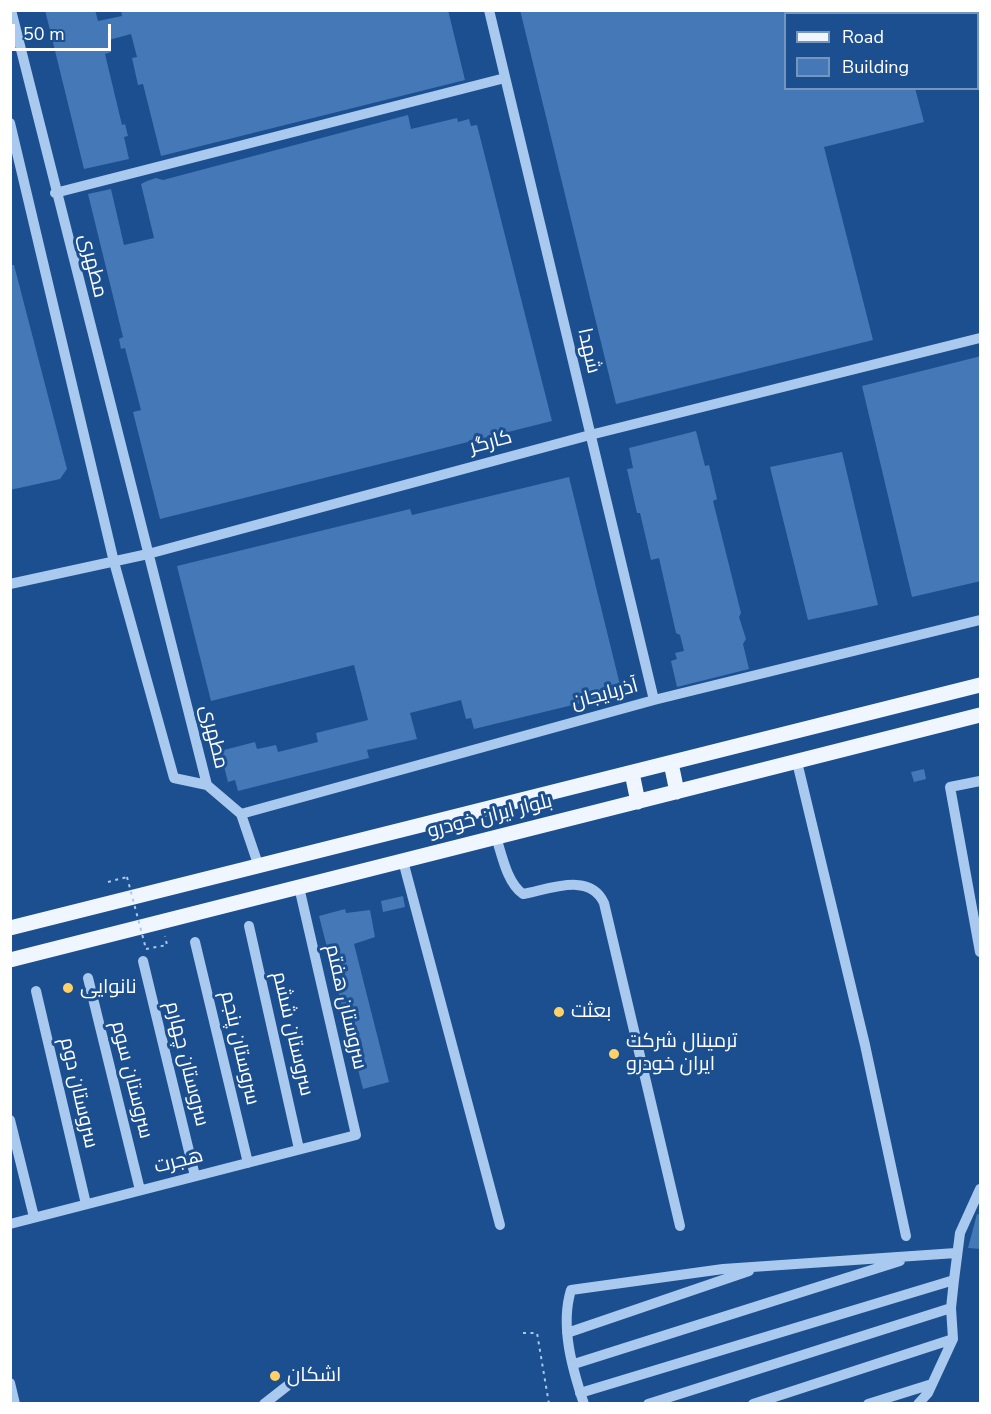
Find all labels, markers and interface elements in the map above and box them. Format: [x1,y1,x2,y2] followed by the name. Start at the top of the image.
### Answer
[15,12,114,50] scale bar
[784,12,979,90] legend
[23,22,65,46] text: 50 m
[842,25,884,49] text: Road
[842,55,909,79] text: Building
[73,232,111,300] street label: مطهری
[571,326,605,376] street label: شهدا
[467,426,515,460] street label: کارگر
[569,675,641,715] street label: آذربایجان
[194,703,232,771] street label: مطهری
[425,790,555,844] street label: بلوار ایران خودرو
[319,942,371,1072] street label: سروستان هفتم
[266,970,318,1098] street label: سروستان ششم
[80,976,137,1000] place label: نانوایی
[61,981,75,995] marker: نانوایی
[214,989,264,1107] street label: سروستان پنجم
[159,999,213,1129] street label: سروستان چهارم
[571,1000,611,1024] place label: بعثت
[552,1005,566,1019] marker: بعثت
[105,1019,157,1141] street label: سروستان سوم
[626,1030,737,1077] place label: ترمینال شرکت ایران خودرو
[54,1035,102,1151] street label: سروستان دوم
[607,1047,621,1061] marker: ترمینال شرکت ایران خودرو
[152,1144,206,1180] street label: هجرت
[287,1364,341,1388] place label: اشکان
[268,1369,282,1383] marker: اشکان

